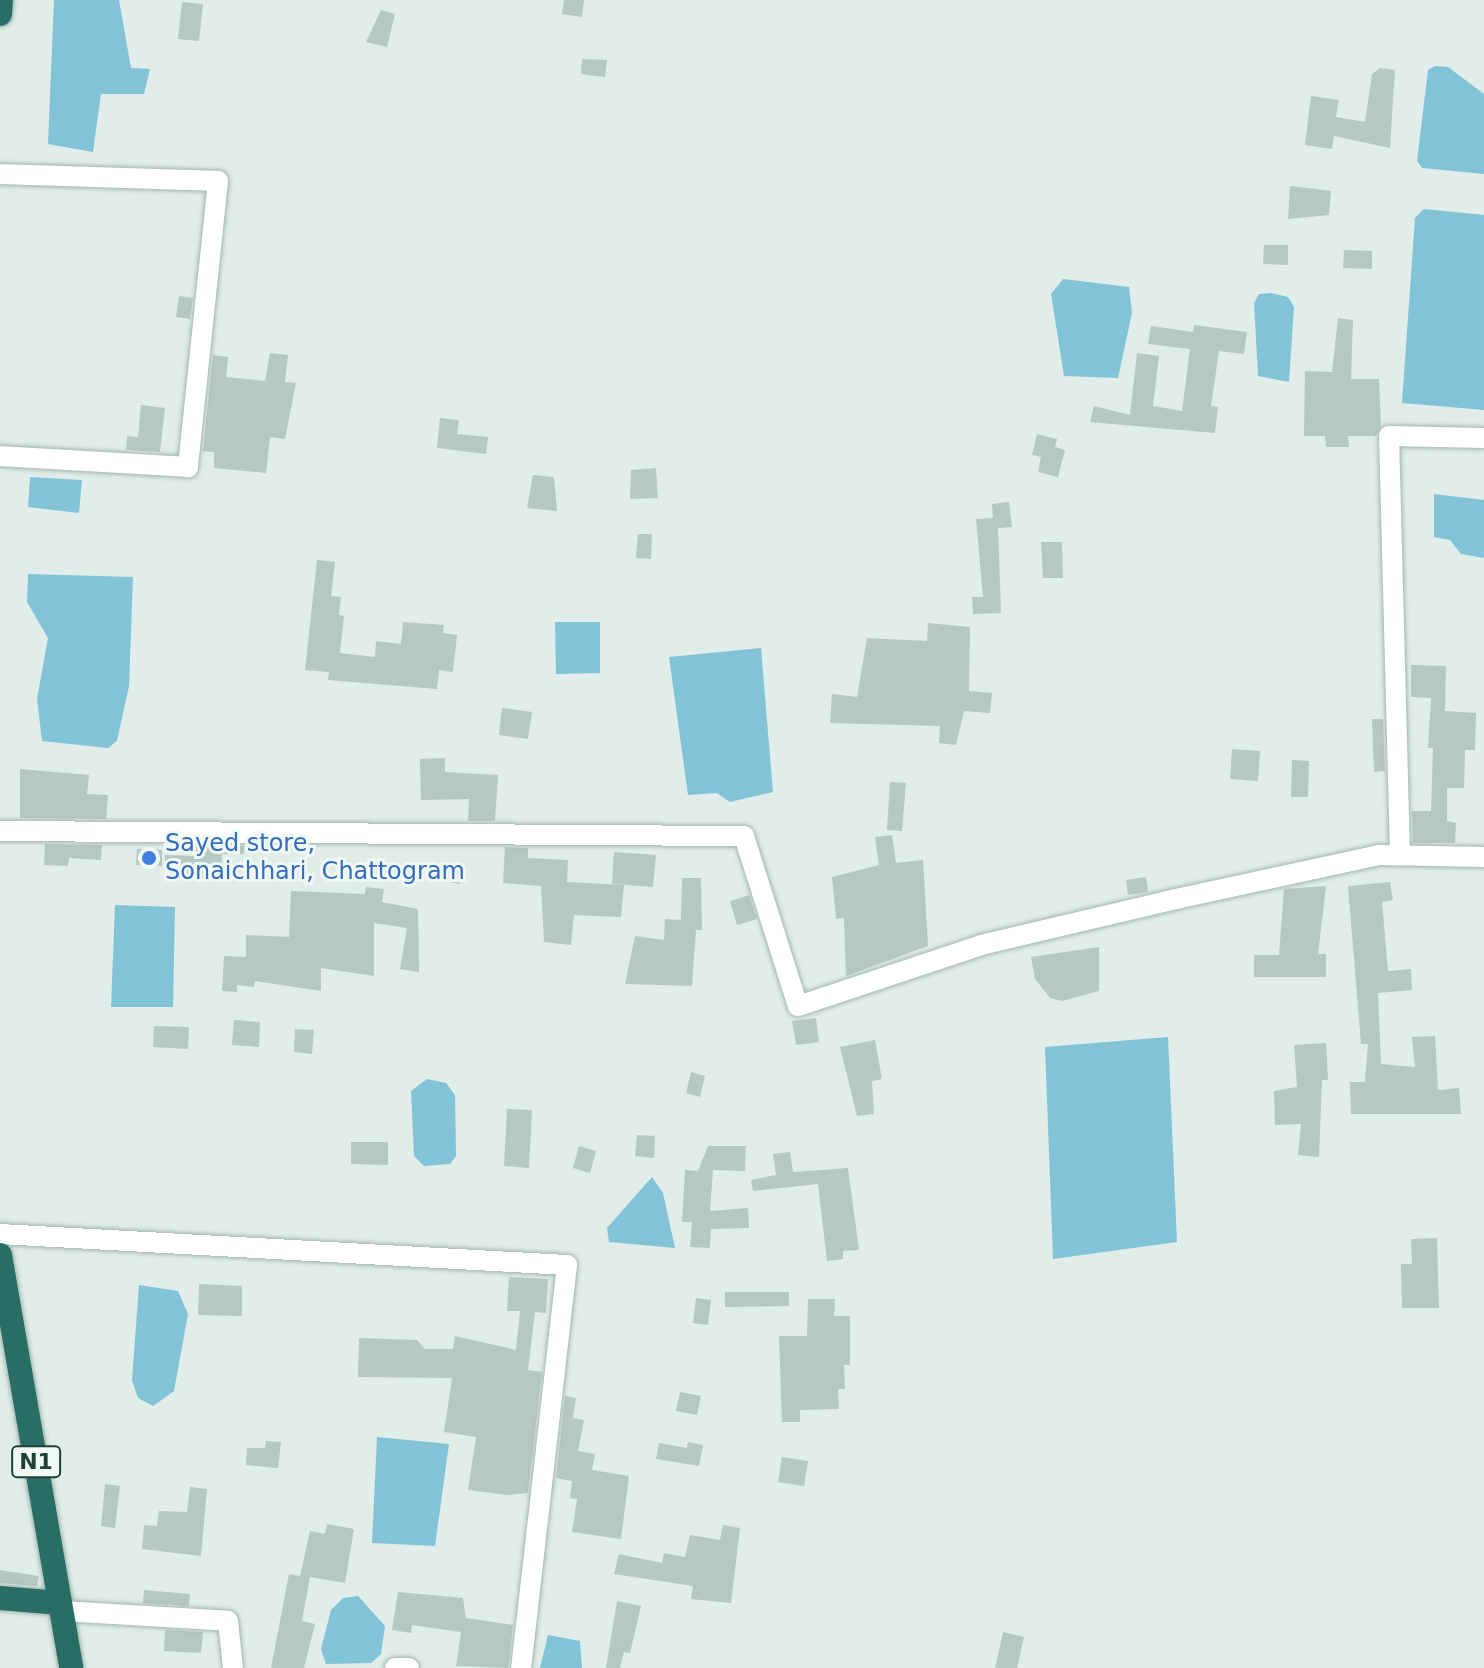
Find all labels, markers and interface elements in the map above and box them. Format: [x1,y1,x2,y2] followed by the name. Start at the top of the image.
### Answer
[165,830,465,886] place label: Sayed store, Sonaichhari, Chattogram
[140,849,158,867] marker: Sayed store, Sonaichhari, Chattogram
[10,1444,62,1480] road number: N1

